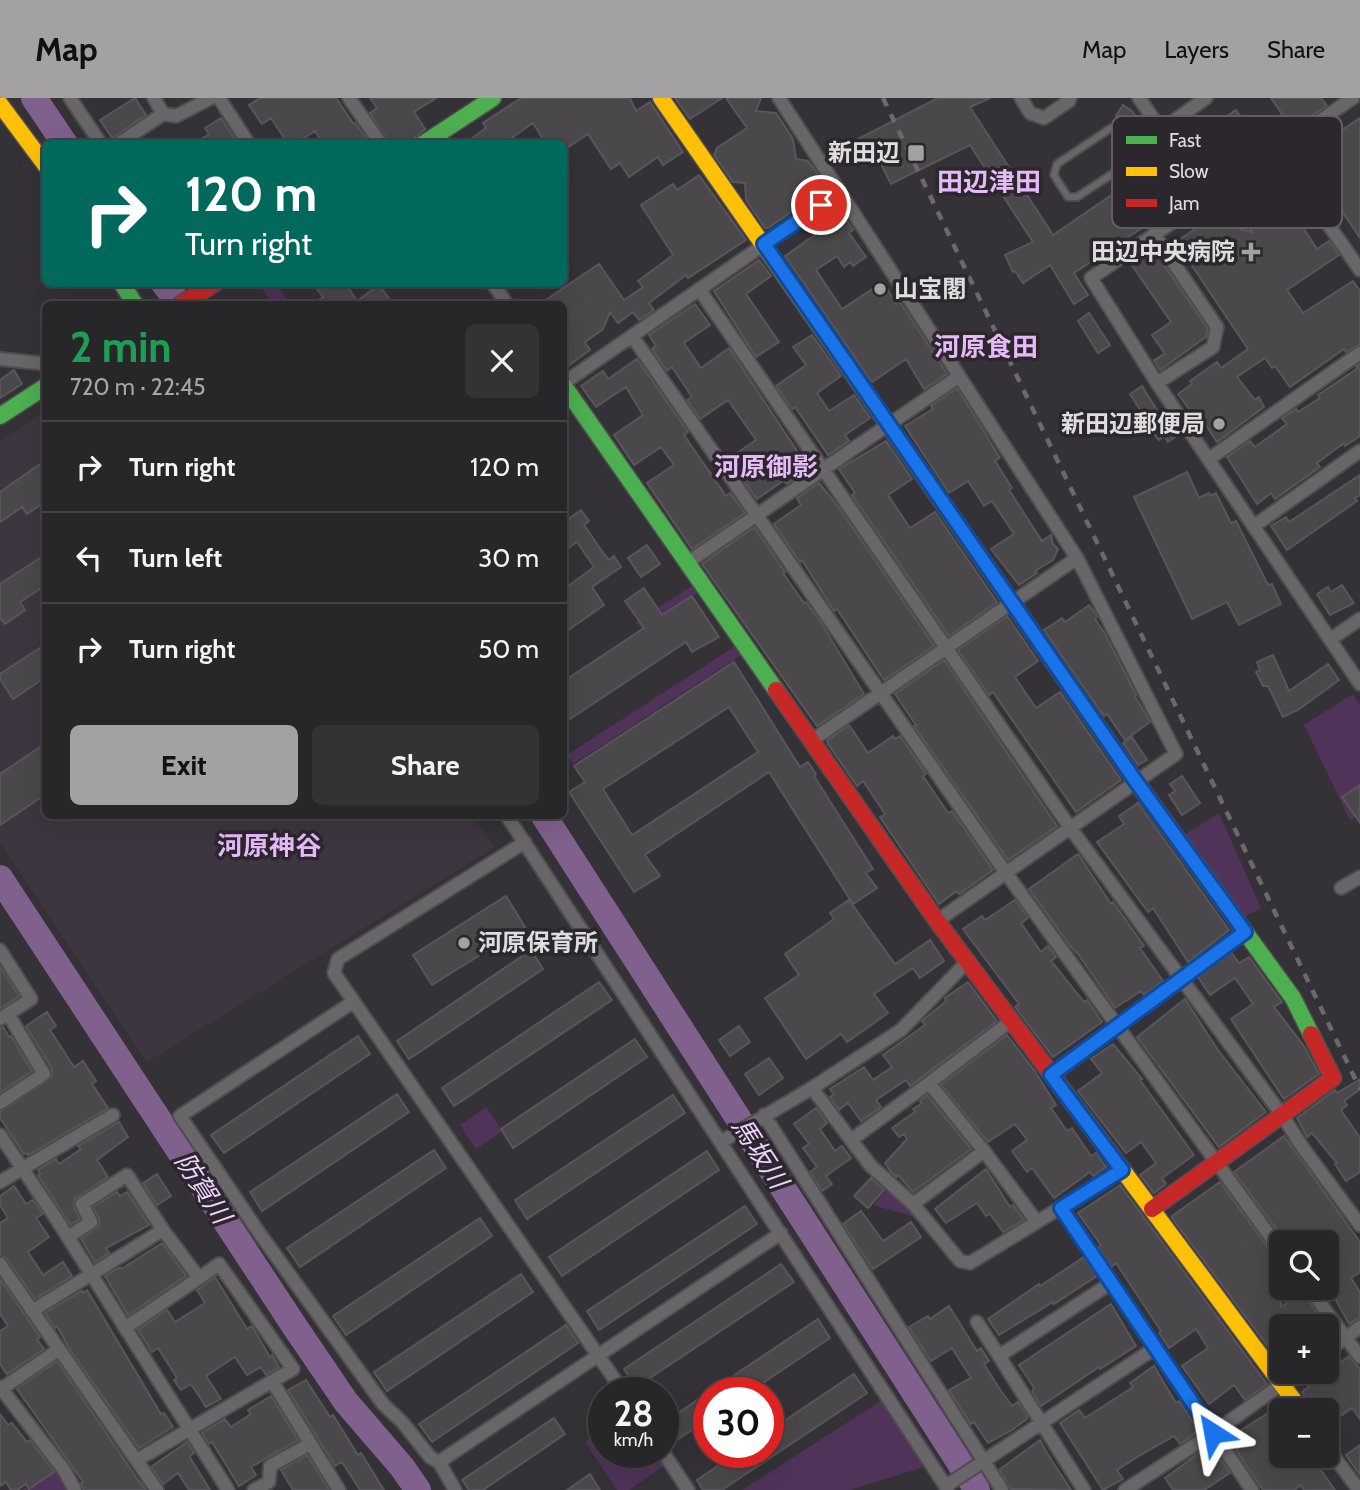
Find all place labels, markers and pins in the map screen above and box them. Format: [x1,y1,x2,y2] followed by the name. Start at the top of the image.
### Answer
[828,138,900,167] place label: 新田辺
[906,143,926,163] marker: 新田辺
[791,175,851,235] pin
[1091,237,1235,266] place label: 田辺中央病院
[1241,242,1261,262] marker: 田辺中央病院
[894,274,966,303] place label: 山宝閣
[872,281,888,297] marker: 山宝閣
[1061,409,1205,438] place label: 新田辺郵便局
[1211,416,1227,432] marker: 新田辺郵便局
[478,928,598,957] place label: 河原保育所
[456,935,472,951] marker: 河原保育所

